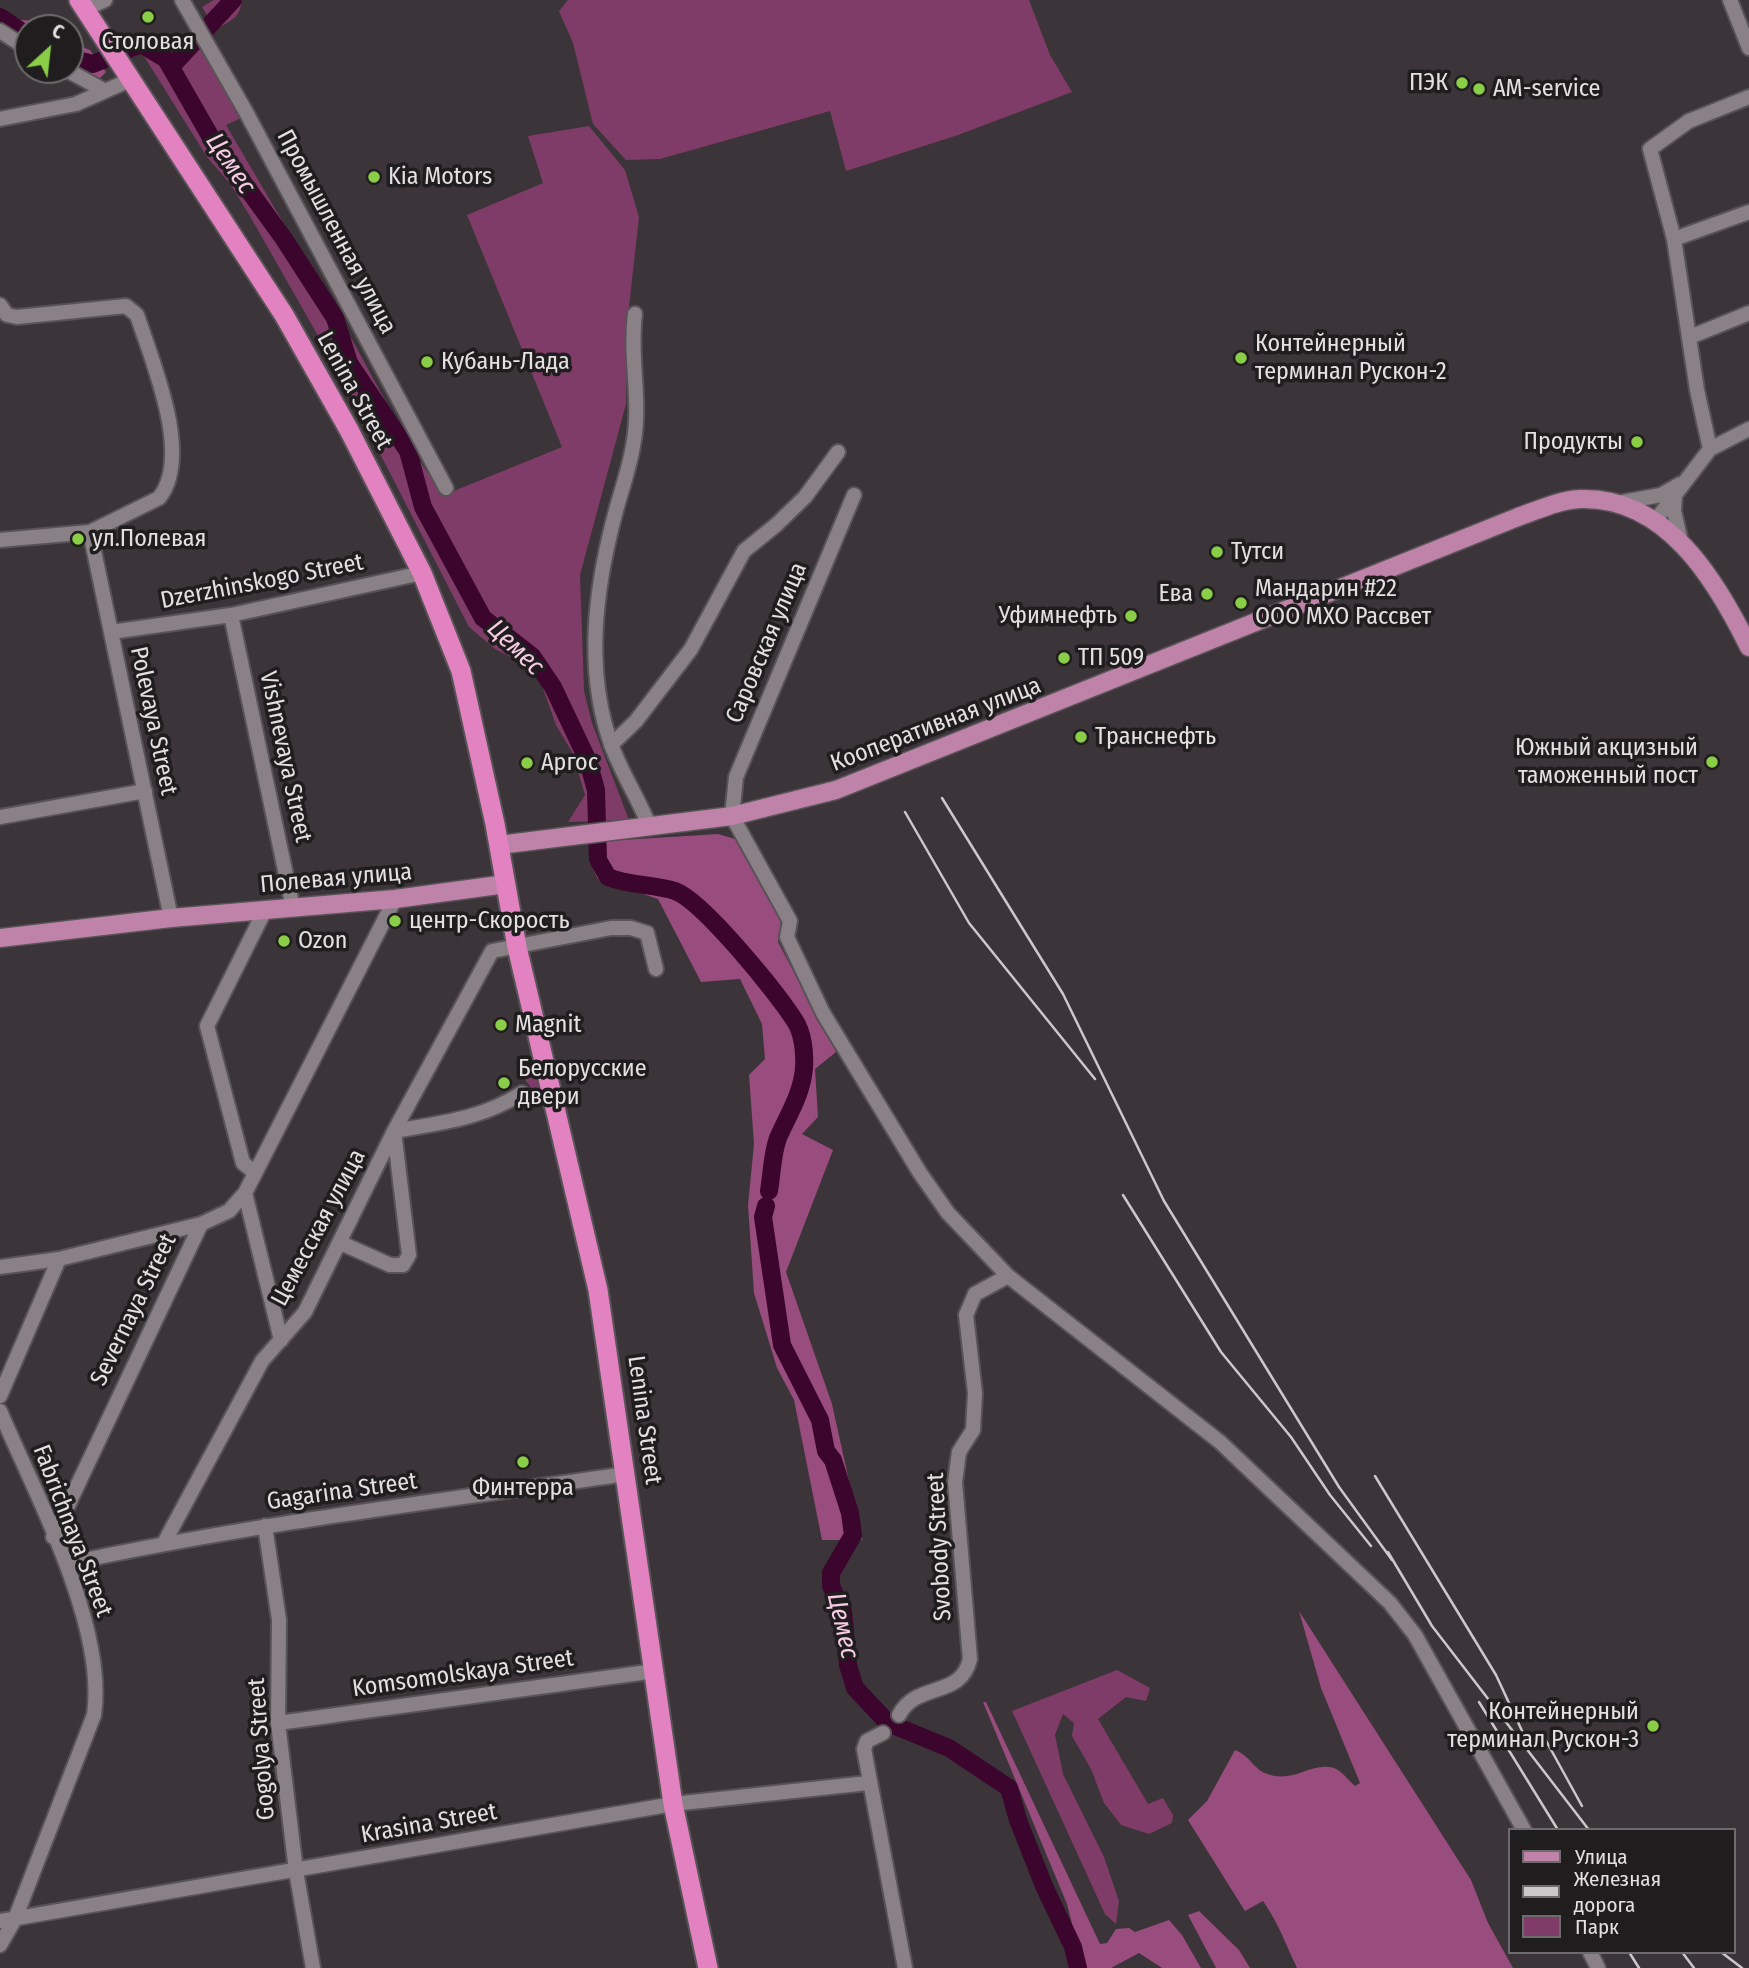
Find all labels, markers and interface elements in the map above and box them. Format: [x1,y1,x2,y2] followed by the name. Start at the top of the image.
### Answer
[140,9,156,25] marker: Столовая
[14,14,84,84] north arrow
[48,19,68,44] text: С
[102,28,194,56] place label: Столовая
[1409,69,1448,97] place label: ПЭК
[1454,75,1470,91] marker: ПЭК
[1493,75,1600,103] place label: AM-service
[1471,81,1487,97] marker: AM-service
[270,125,402,339] street label: Промышленная улица
[198,128,262,200] water label: Цемес
[388,163,492,191] place label: Kia Motors
[366,169,382,185] marker: Kia Motors
[310,327,398,455] street label: Lenina Street
[1255,330,1447,386] place label: Контейнерный терминал Рускон-2
[441,348,570,376] place label: Кубань-Лада
[1233,350,1249,366] marker: Контейнерный терминал Рускон-2
[419,354,435,370] marker: Кубань-Лада
[1524,428,1623,456] place label: Продукты
[1629,434,1645,450] marker: Продукты
[92,525,206,553] place label: ул.Полевая
[70,531,86,547] marker: ул.Полевая
[1231,538,1284,566] place label: Тутси
[1209,544,1225,560] marker: Тутси
[158,548,366,616] street label: Dzerzhinskogo Street
[720,558,814,728] street label: Саровская улица
[1255,575,1431,631] place label: Мандарин #22 ООО МХО Рассвет
[1158,580,1193,608] place label: Ева
[1199,586,1215,602] marker: Ева
[1233,595,1249,611] marker: Мандарин #22 ООО МХО Рассвет
[999,602,1117,630] place label: Уфимнефть
[1123,608,1139,624] marker: Уфимнефть
[480,614,550,682] water label: Цемес
[123,644,183,798] street label: Polevaya Street
[1078,644,1144,672] place label: ТП 509
[1056,650,1072,666] marker: ТП 509
[253,669,317,845] street label: Vishnevaya Street
[827,672,1045,778] street label: Кооперативная улица
[1095,723,1216,751] place label: Транснефть
[1073,729,1089,745] marker: Транснефть
[1515,734,1698,790] place label: Южный акцизный таможенный пост
[541,749,598,777] place label: Аргос
[1704,754,1720,770] marker: Южный акцизный таможенный пост
[519,755,535,771] marker: Аргос
[259,858,413,900] street label: Полевая улица
[409,907,569,935] place label: центр-Скорость
[387,913,403,929] marker: центр-Скорость
[298,927,347,955] place label: Ozon
[276,933,292,949] marker: Ozon
[515,1011,581,1039] place label: Magnit
[493,1017,509,1033] marker: Magnit
[518,1055,647,1111] place label: Белорусские двери
[496,1075,512,1091] marker: Белорусские двери
[266,1145,372,1311] street label: Цемесская улица
[85,1229,183,1391] street label: Severnaya Street
[621,1354,667,1486] street label: Lenina Street
[26,1441,118,1621] street label: Fabrichnaya Street
[515,1454,531,1470] marker: Финтерра
[265,1467,419,1517] street label: Gagarina Street
[922,1472,958,1622] street label: Svobody Street
[472,1474,574,1502] place label: Финтерра
[819,1590,865,1662] water label: Цемес
[351,1644,575,1704] street label: Komsomolskaya Street
[243,1677,281,1821] street label: Gogolya Street
[1447,1698,1639,1754] place label: Контейнерный терминал Рускон-3
[1645,1718,1661,1734] marker: Контейнерный терминал Рускон-3
[359,1798,499,1850] street label: Krasina Street
[1508,1828,1735,1954] legend
[1575,1844,1628,1870] text: Улица
[1574,1866,1661,1918] text: Железная дорога
[1575,1914,1619,1940] text: Парк

